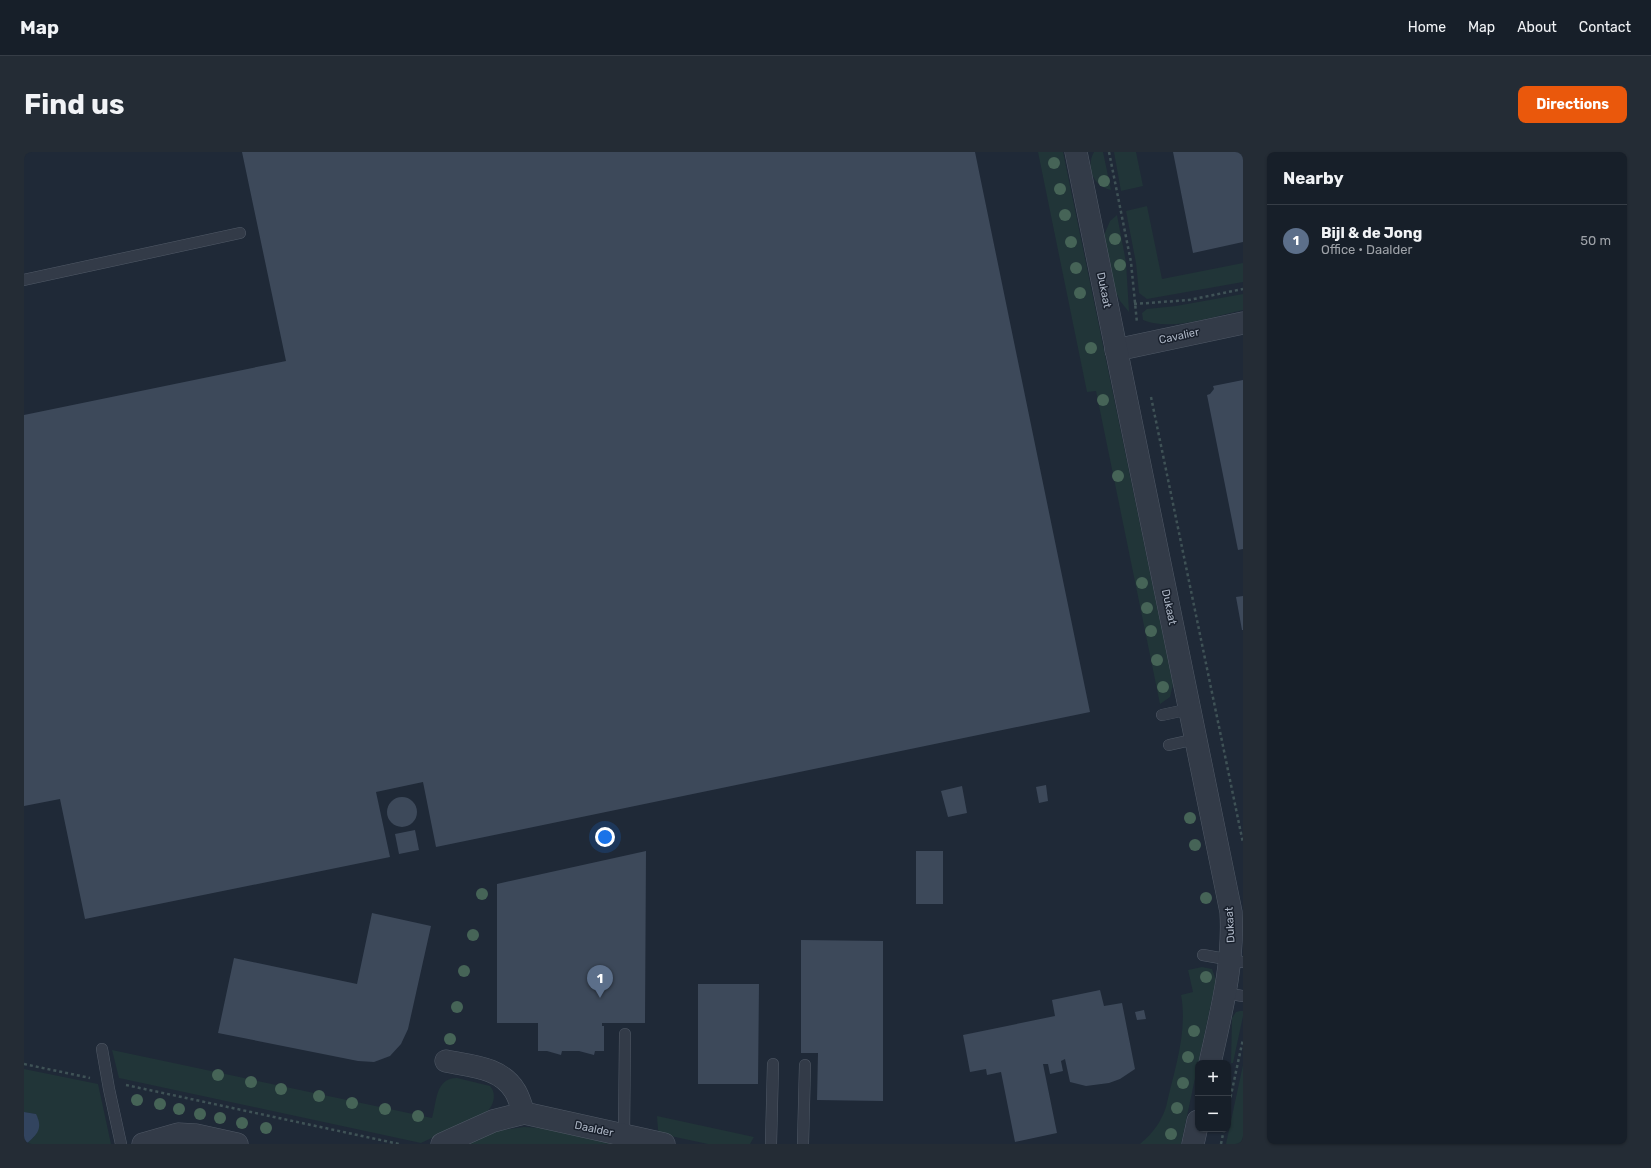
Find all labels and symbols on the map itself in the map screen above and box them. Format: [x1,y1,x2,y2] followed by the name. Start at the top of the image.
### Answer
[1094,271,1114,310] street label: Dukaat
[1158,325,1201,347] street label: Cavalier
[1159,588,1179,627] street label: Dukaat
[595,827,615,847] your location
[1223,906,1237,943] street label: Dukaat
[587,965,613,998] pin: 1
[573,1119,615,1140] street label: Daalder

